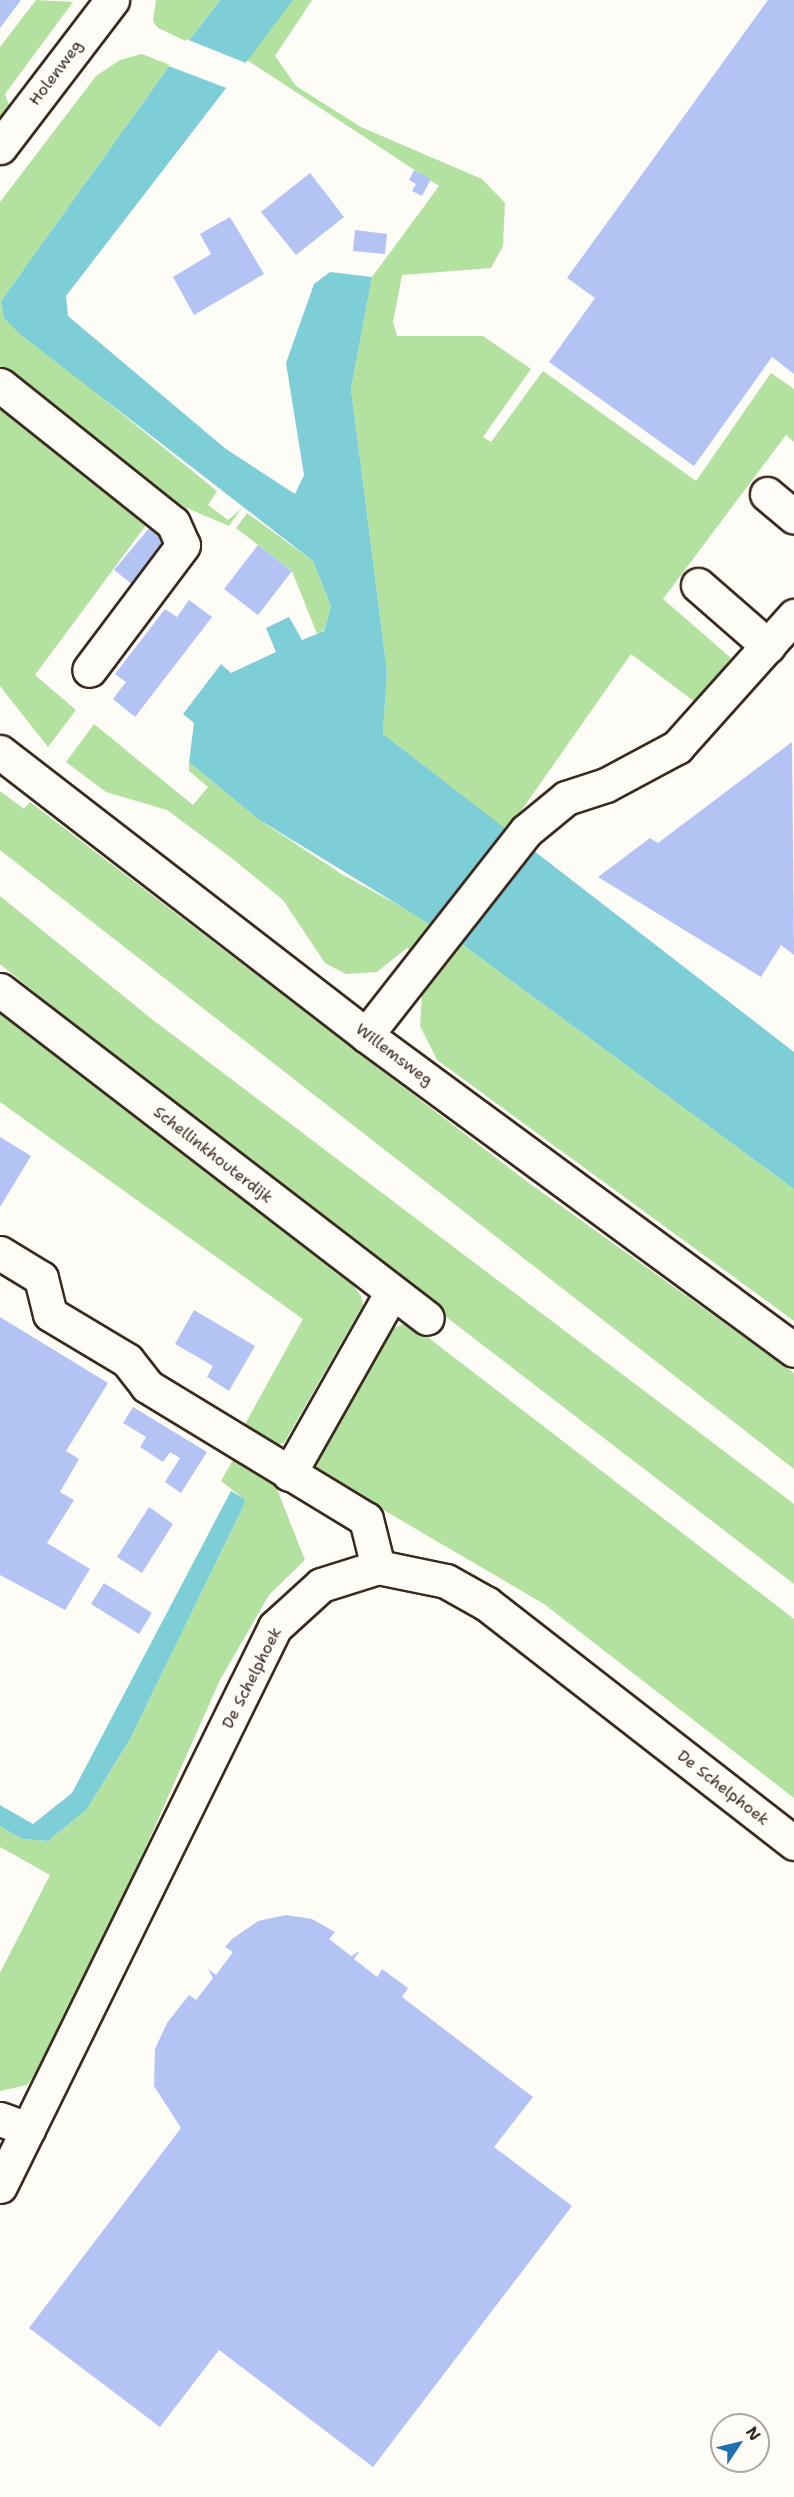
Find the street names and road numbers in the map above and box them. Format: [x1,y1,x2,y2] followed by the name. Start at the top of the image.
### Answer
[25,37,87,109] street label: Holenweg
[352,1020,436,1090] street label: Willemsweg
[149,1102,277,1208] street label: Schellinkhouterdijk
[218,1624,286,1732] street label: De Schelphoek
[673,1746,773,1830] street label: De Schelphoek

